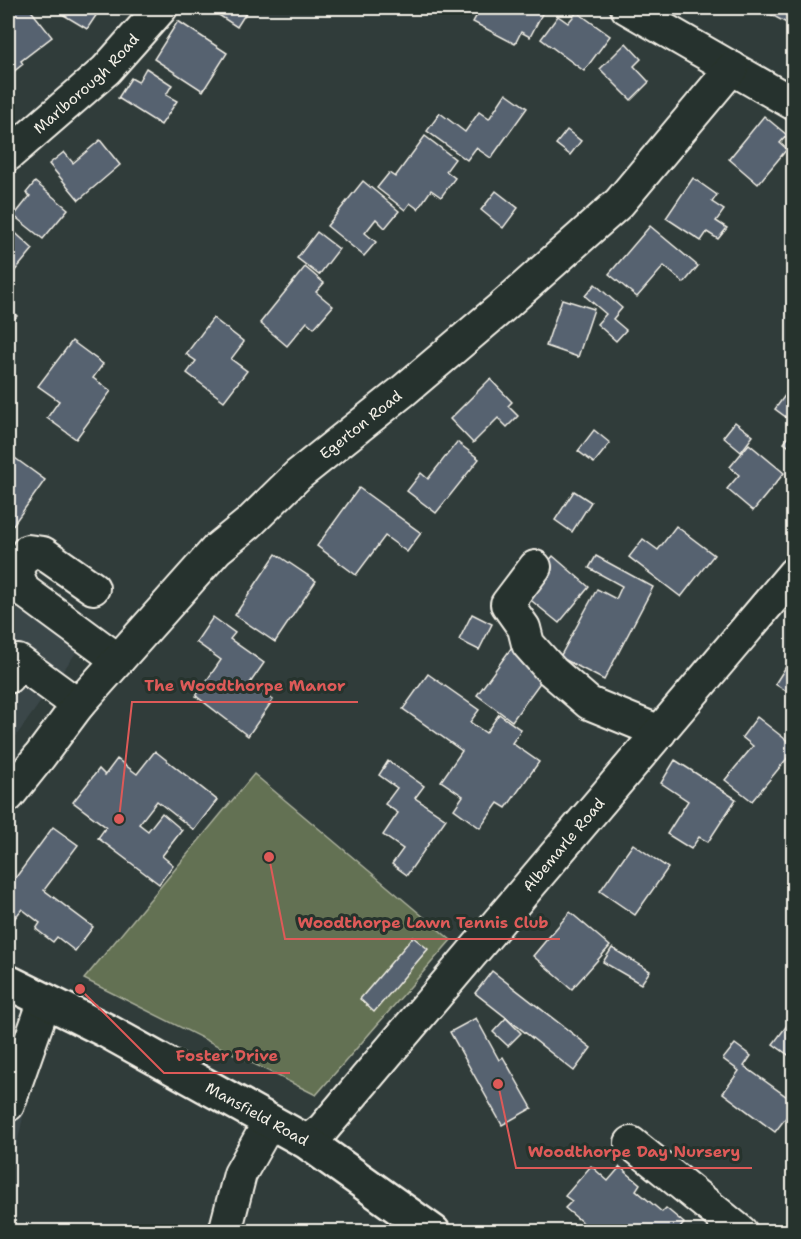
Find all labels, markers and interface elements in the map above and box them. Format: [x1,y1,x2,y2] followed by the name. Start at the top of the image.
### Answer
[29,29,144,138] street label: Marlborough Road
[316,386,407,464] street label: Egerton Road
[132,668,358,702] callout: The Woodthorpe Manor
[144,675,346,696] text: The Woodthorpe Manor
[518,793,609,896] street label: Albemarle Road
[285,905,560,939] callout: Woodthorpe Lawn Tennis Club
[297,912,549,933] text: Woodthorpe Lawn Tennis Club
[164,1039,290,1073] callout: Foster Drive
[176,1045,279,1066] text: Foster Drive
[202,1078,312,1151] street label: Mansfield Road
[516,1134,752,1168] callout: Woodthorpe Day Nursery
[528,1141,740,1162] text: Woodthorpe Day Nursery

